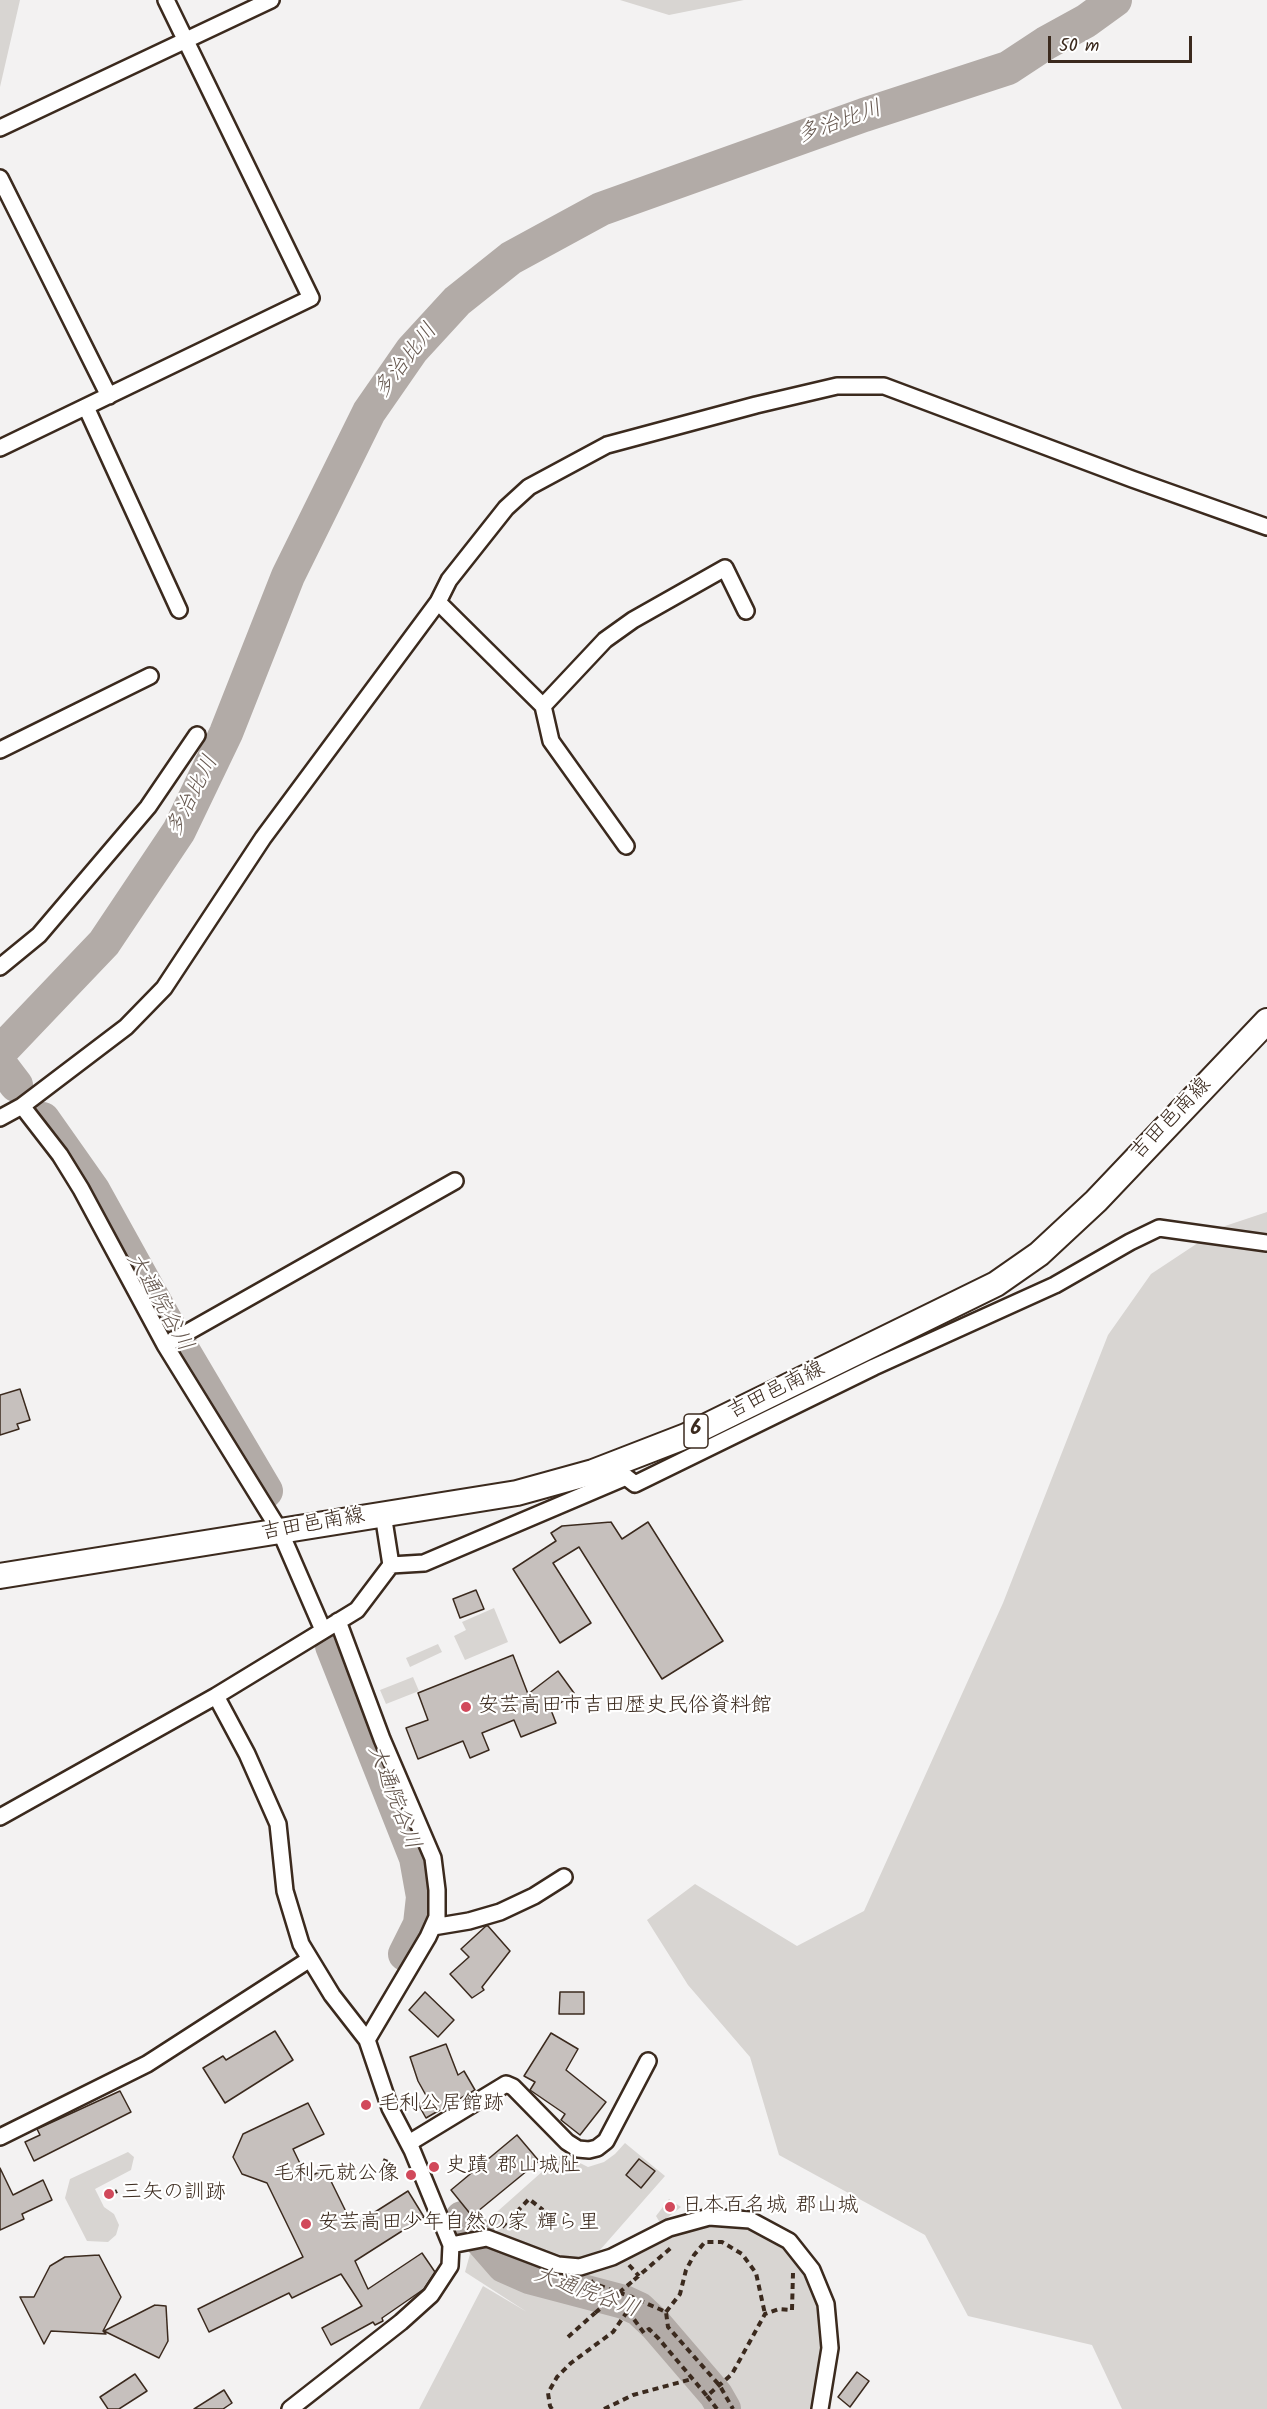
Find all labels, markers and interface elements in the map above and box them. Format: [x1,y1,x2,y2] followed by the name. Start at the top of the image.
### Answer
[1051,24,1195,62] scale bar
[1059,32,1099,61] text: 50 m
[794,97,886,151] water label: 多治比川
[370,319,444,405] water label: 多治比川
[162,752,226,842] water label: 多治比川
[1126,1073,1218,1167] street label: 吉田邑南線
[119,1249,197,1357] water label: 大通院谷川
[724,1358,830,1426] street label: 吉田邑南線
[684,1414,708,1448] road number: 6
[259,1504,367,1548] street label: 吉田邑南線
[478,1694,772,1720] place label: 安芸高田市吉田歴史民俗資料館
[459,1700,473,1714] marker: 安芸高田市吉田歴史民俗資料館
[360,1742,424,1854] water label: 大通院谷川
[378,2092,504,2118] place label: 毛利公居館跡
[359,2098,373,2112] marker: 毛利公居館跡
[446,2154,580,2180] place label: 史蹟 郡山城阯
[427,2160,441,2174] marker: 史蹟 郡山城阯
[273,2162,399,2188] place label: 毛利元就公像
[404,2168,418,2182] marker: 毛利元就公像
[121,2181,226,2207] place label: 三矢の訓跡
[102,2187,116,2201] marker: 三矢の訓跡
[682,2194,858,2220] place label: 日本百名城 郡山城
[663,2200,677,2214] marker: 日本百名城 郡山城
[318,2211,599,2237] place label: 安芸高田少年自然の家 輝ら里
[299,2217,313,2231] marker: 安芸高田少年自然の家 輝ら里
[530,2263,642,2325] water label: 大通院谷川

